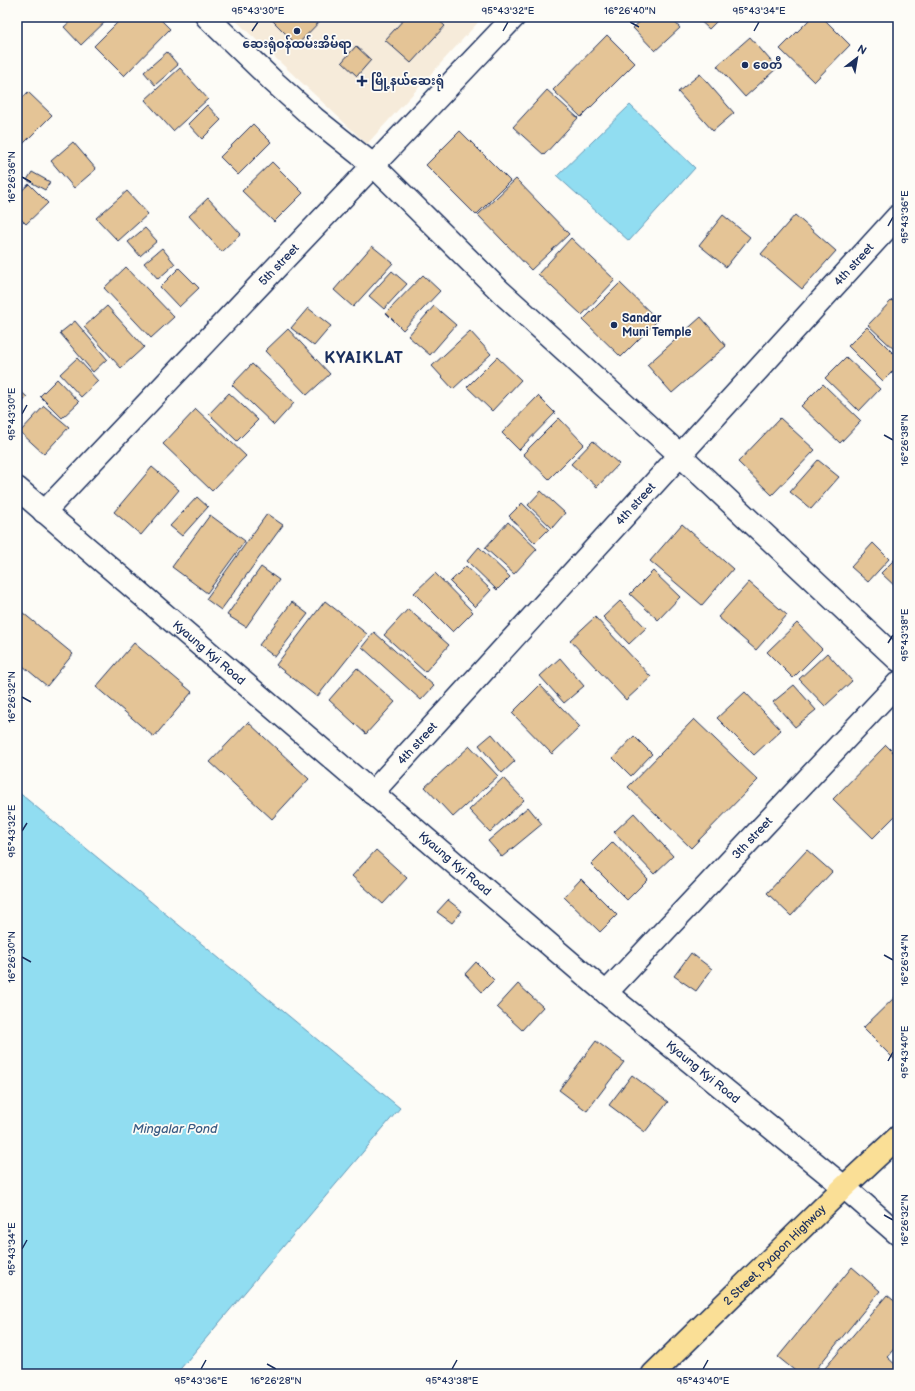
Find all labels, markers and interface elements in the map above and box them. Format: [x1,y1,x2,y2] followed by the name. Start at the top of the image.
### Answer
[232,5,285,17] text: 95°43'30"E
[482,5,535,17] text: 95°43'32"E
[604,5,656,17] text: 16°26'40"N
[732,5,786,17] text: 95°43'34"E
[292,26,302,36] marker: ဆေးရုံဝန်ထမ်းအိမ်ရာ
[242,34,352,55] place label: ဆေးရုံဝန်ထမ်းအိမ်ရာ
[837,38,877,78] north arrow
[855,42,869,58] text: N
[753,56,782,73] place label: စေတီ
[740,60,750,70] marker: စေတီ
[371,71,444,92] place label: မြို့နယ်ဆေးရုံ
[356,75,368,87] marker: မြို့နယ်ဆေးရုံ
[6,151,18,203] text: 16°26'36"N
[899,190,911,244] text: 95°43'36"E
[255,240,302,289] street label: 5th street
[830,240,877,289] street label: 4th street
[622,311,691,340] place label: Sandar Muni Temple
[609,320,619,330] marker: Sandar Muni Temple
[324,349,404,368] district label: KYAIKLAT
[6,387,18,440] text: 95°43'30"E
[899,414,911,466] text: 16°26'38"N
[612,479,659,529] street label: 4th street
[899,608,911,661] text: 95°43'38"E
[170,617,249,688] street label: Kyaung Kyi Road
[6,671,18,723] text: 16°26'32"N
[394,719,441,768] street label: 4th street
[6,804,18,857] text: 95°43'32"E
[729,813,776,862] street label: 3th street
[416,828,495,899] street label: Kyaung Kyi Road
[6,931,18,983] text: 16°26'30"N
[899,934,911,986] text: 16°26'34"N
[899,1025,911,1078] text: 95°43'40"E
[663,1037,743,1107] street label: Kyaung Kyi Road
[132,1121,218,1137] water label: Mingalar Pond
[899,1194,911,1246] text: 16°26'32"N
[720,1201,829,1309] street label: 2 Street, Pyapon Highway
[6,1222,18,1276] text: 95°43'34"E
[174,1375,228,1387] text: 95°43'36"E
[250,1375,302,1387] text: 16°26'28"N
[426,1375,479,1387] text: 95°43'38"E
[677,1375,730,1387] text: 95°43'40"E

